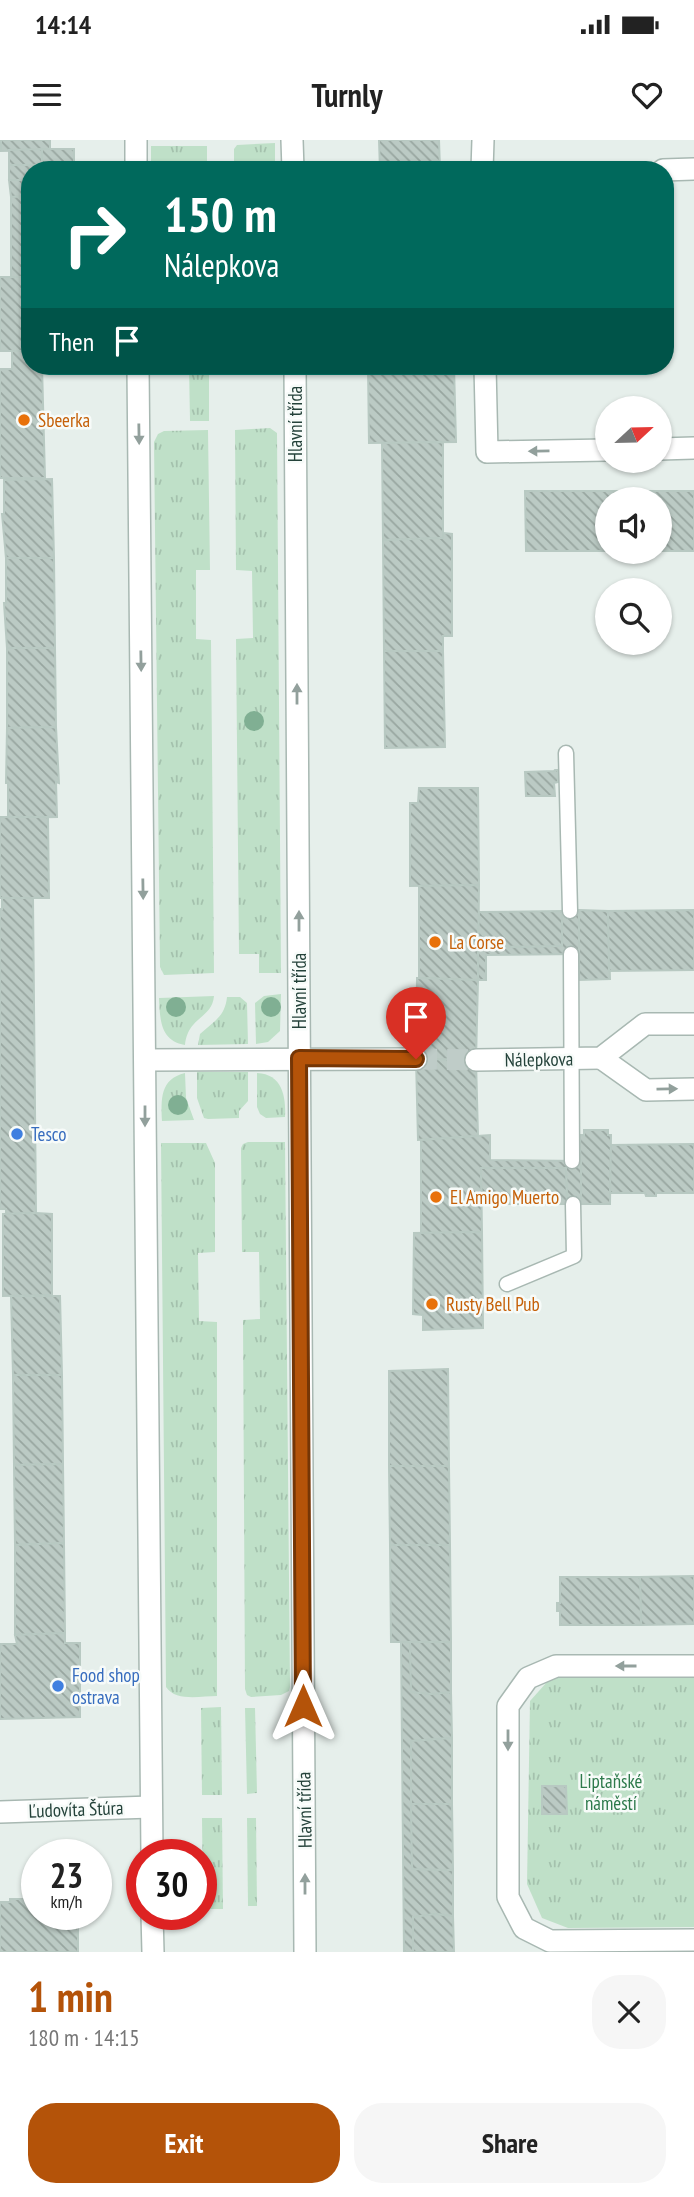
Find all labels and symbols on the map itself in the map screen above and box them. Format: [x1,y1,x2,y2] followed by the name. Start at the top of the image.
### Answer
[283,386,307,462] street label: Hlavní třída
[595,396,672,472] north arrow
[38,408,90,432] place label: Sbeerka
[16,412,32,428] marker: Sbeerka
[133,423,145,445] one-way arrow
[528,445,550,456] one-way arrow
[135,651,147,673] one-way arrow
[291,683,303,705] one-way arrow
[137,878,149,900] one-way arrow
[293,910,305,932] one-way arrow
[449,930,504,954] place label: La Corse
[427,934,443,950] marker: La Corse
[287,953,311,1029] street label: Hlavní třída
[386,987,446,1059] pin
[505,1046,573,1072] street label: Nálepkova
[656,1084,678,1095] one-way arrow
[139,1106,151,1128] one-way arrow
[31,1122,66,1146] place label: Tesco
[9,1126,25,1142] marker: Tesco
[450,1185,559,1209] place label: El Amigo Muerto
[428,1189,444,1205] marker: El Amigo Muerto
[446,1292,540,1316] place label: Rusty Bell Pub
[424,1296,440,1312] marker: Rusty Bell Pub
[615,1660,637,1672] one-way arrow
[72,1663,140,1709] place label: Food shop ostrava
[266,1669,340,1743] position arrow
[50,1678,66,1694] marker: Food shop ostrava
[502,1730,514,1752] one-way arrow
[580,1769,643,1815] park label: Liptaňské náměstí
[291,1772,317,1848] street label: Hlavní třída
[28,1795,124,1823] street label: Ľudovíta Štúra
[126,1839,217,1930] speed limit sign: 30
[299,1873,311,1895] one-way arrow

